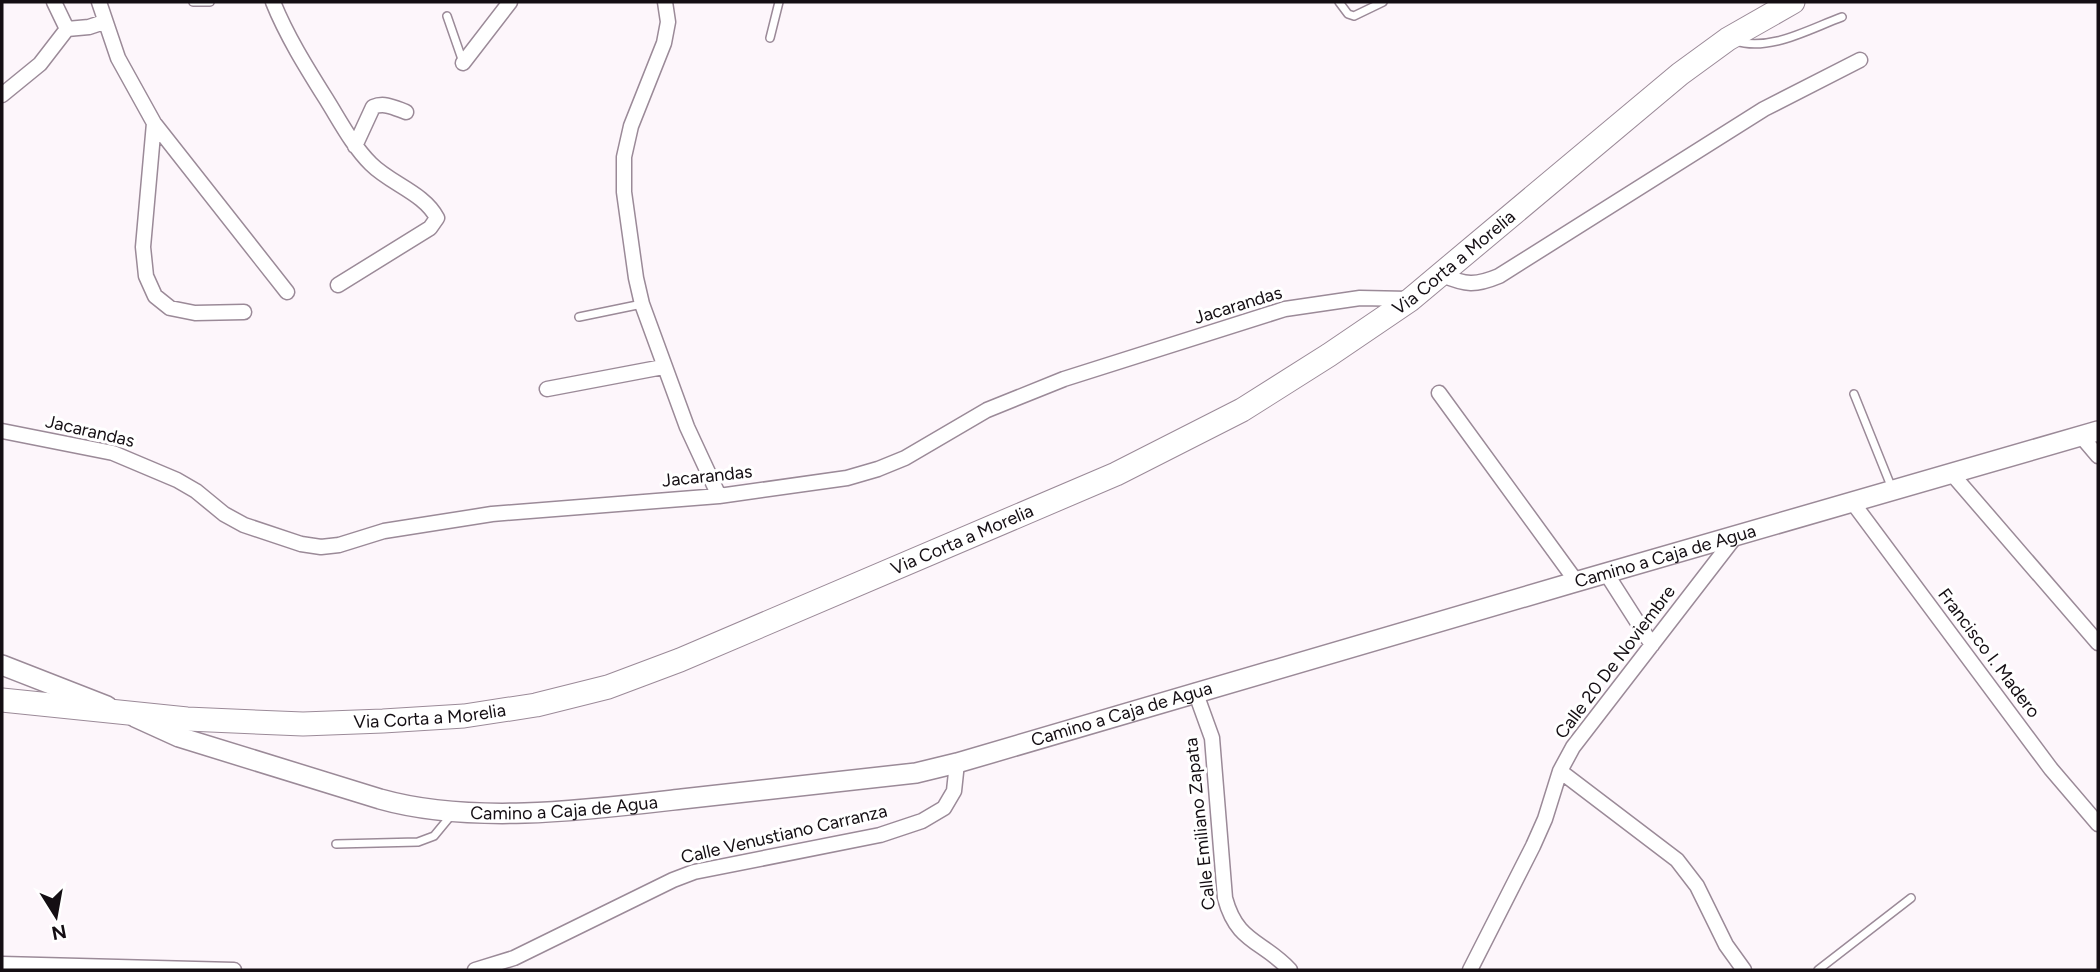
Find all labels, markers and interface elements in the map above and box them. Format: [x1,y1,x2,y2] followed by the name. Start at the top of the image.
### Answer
[1388,206,1520,320] street label: Via Corta a Morelia
[1191,281,1285,329] street label: Jacarandas
[43,410,137,452] street label: Jacarandas
[661,460,753,492] street label: Jacarandas
[888,500,1037,580] street label: Via Corta a Morelia
[1572,520,1758,593] street label: Camino a Caja de Agua
[1550,581,1680,743] street label: Calle 20 De Noviembre
[1933,584,2045,722] street label: Francisco I. Madero
[1029,677,1215,751] street label: Camino a Caja de Agua
[353,699,507,733] street label: Via Corta a Morelia
[1180,737,1220,911] street label: Calle Emiliano Zapata
[470,791,659,824] street label: Camino a Caja de Agua
[679,800,889,868] street label: Calle Venustiano Carranza
[21,881,91,951] north arrow
[50,920,69,945] text: N

